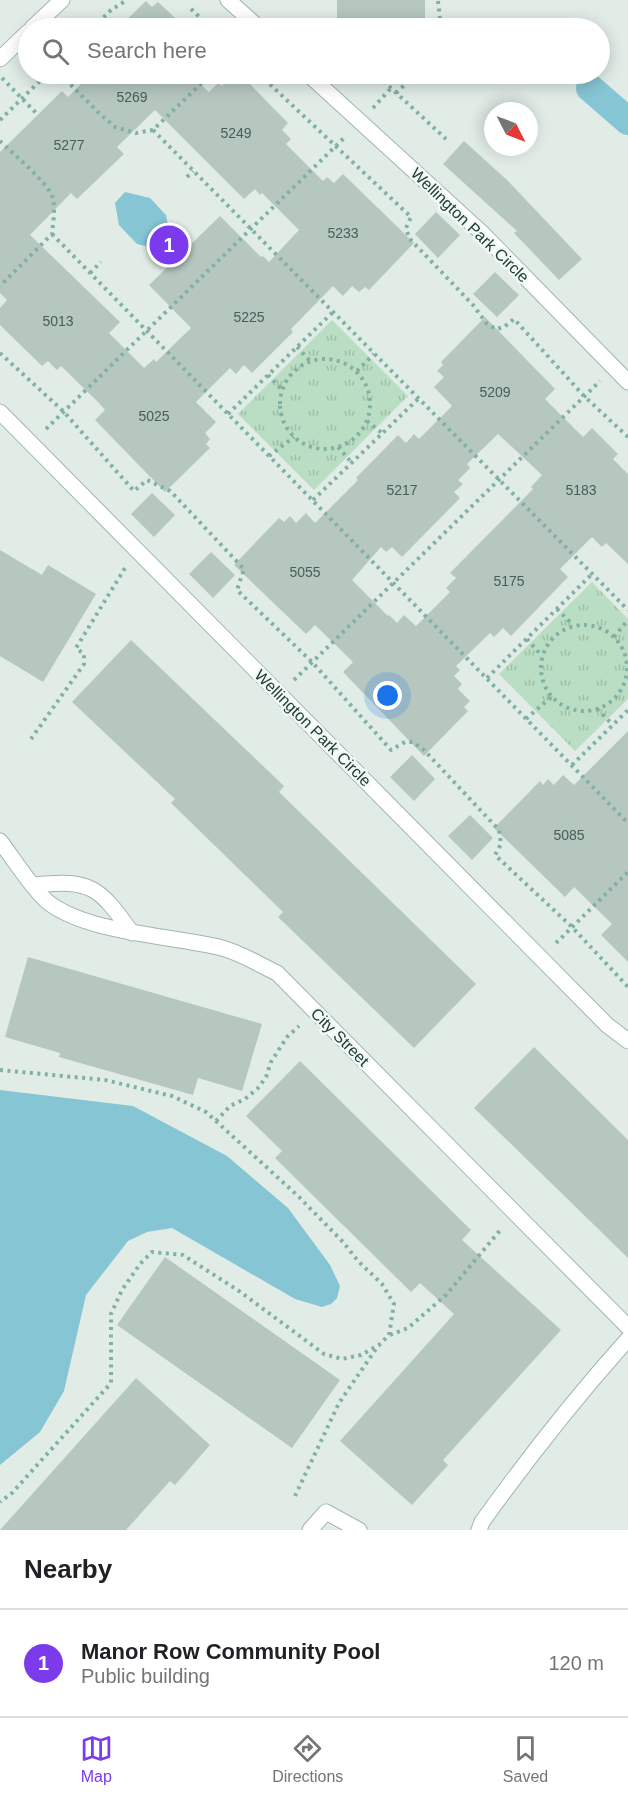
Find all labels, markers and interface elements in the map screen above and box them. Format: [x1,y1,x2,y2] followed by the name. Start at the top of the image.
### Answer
[18,18,610,84] search box
[39,35,72,68] icon: search
[87,38,207,63] text: Search here
[116,89,148,105] house number: 5269
[484,102,538,156] north arrow
[220,125,252,141] house number: 5249
[53,137,85,153] house number: 5277
[408,164,532,286] street label: Wellington Park Circle
[150,222,188,268] pin: 1
[327,225,359,241] house number: 5233
[233,309,265,325] house number: 5225
[42,313,74,329] house number: 5013
[479,384,511,400] house number: 5209
[138,408,170,424] house number: 5025
[386,482,418,498] house number: 5217
[565,482,597,498] house number: 5183
[289,564,321,580] house number: 5055
[493,573,525,589] house number: 5175
[251,666,375,790] street label: Wellington Park Circle
[373,681,402,710] your location
[553,827,585,843] house number: 5085
[308,1005,373,1070] street label: City Street
[24,1554,112,1584] text: Nearby
[81,1639,380,1664] text: Manor Row Community Pool
[38,1652,49,1674] text: 1
[548,1652,604,1674] text: 120 m
[81,1665,210,1687] text: Public building
[80,1732,113,1786] tab: Map
[272,1732,343,1786] tab: Directions
[503,1732,548,1786] tab: Saved

